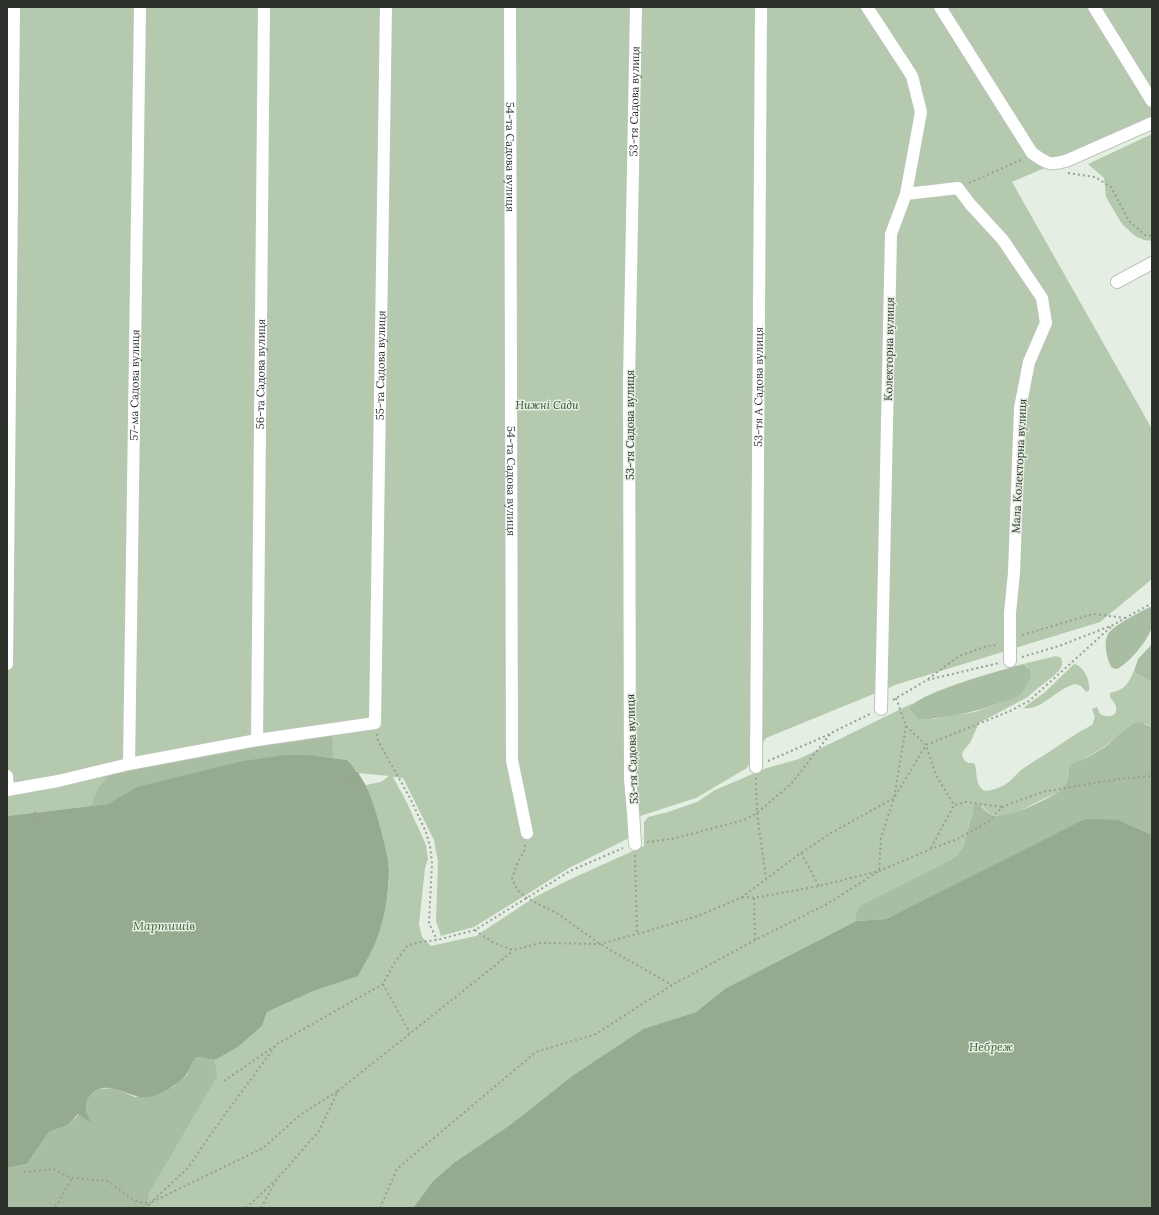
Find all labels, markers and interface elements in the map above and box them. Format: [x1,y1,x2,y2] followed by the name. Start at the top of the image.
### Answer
[626,46,642,156] street label: 53-тя Садова вулиця
[503,102,518,212] street label: 54-та Садова вулиця
[881,297,897,401] street label: Колекторна вулиця
[373,310,388,420] street label: 55-та Садова вулиця
[253,319,268,429] street label: 56-та Садова вулиця
[751,327,766,447] street label: 53-тя А Садова вулиця
[127,329,142,441] street label: 57-ма Садова вулиця
[623,370,637,480] street label: 53-тя Садова вулиця
[516,398,579,412] park label: Нижні Сади
[1008,398,1030,534] street label: Мала Колекторна вулиця
[504,426,518,536] street label: 54-та Садова вулиця
[623,694,641,804] street label: 53-тя Садова вулиця
[133,918,195,933] water label: Мартишів
[969,1039,1013,1054] water label: Небреж

